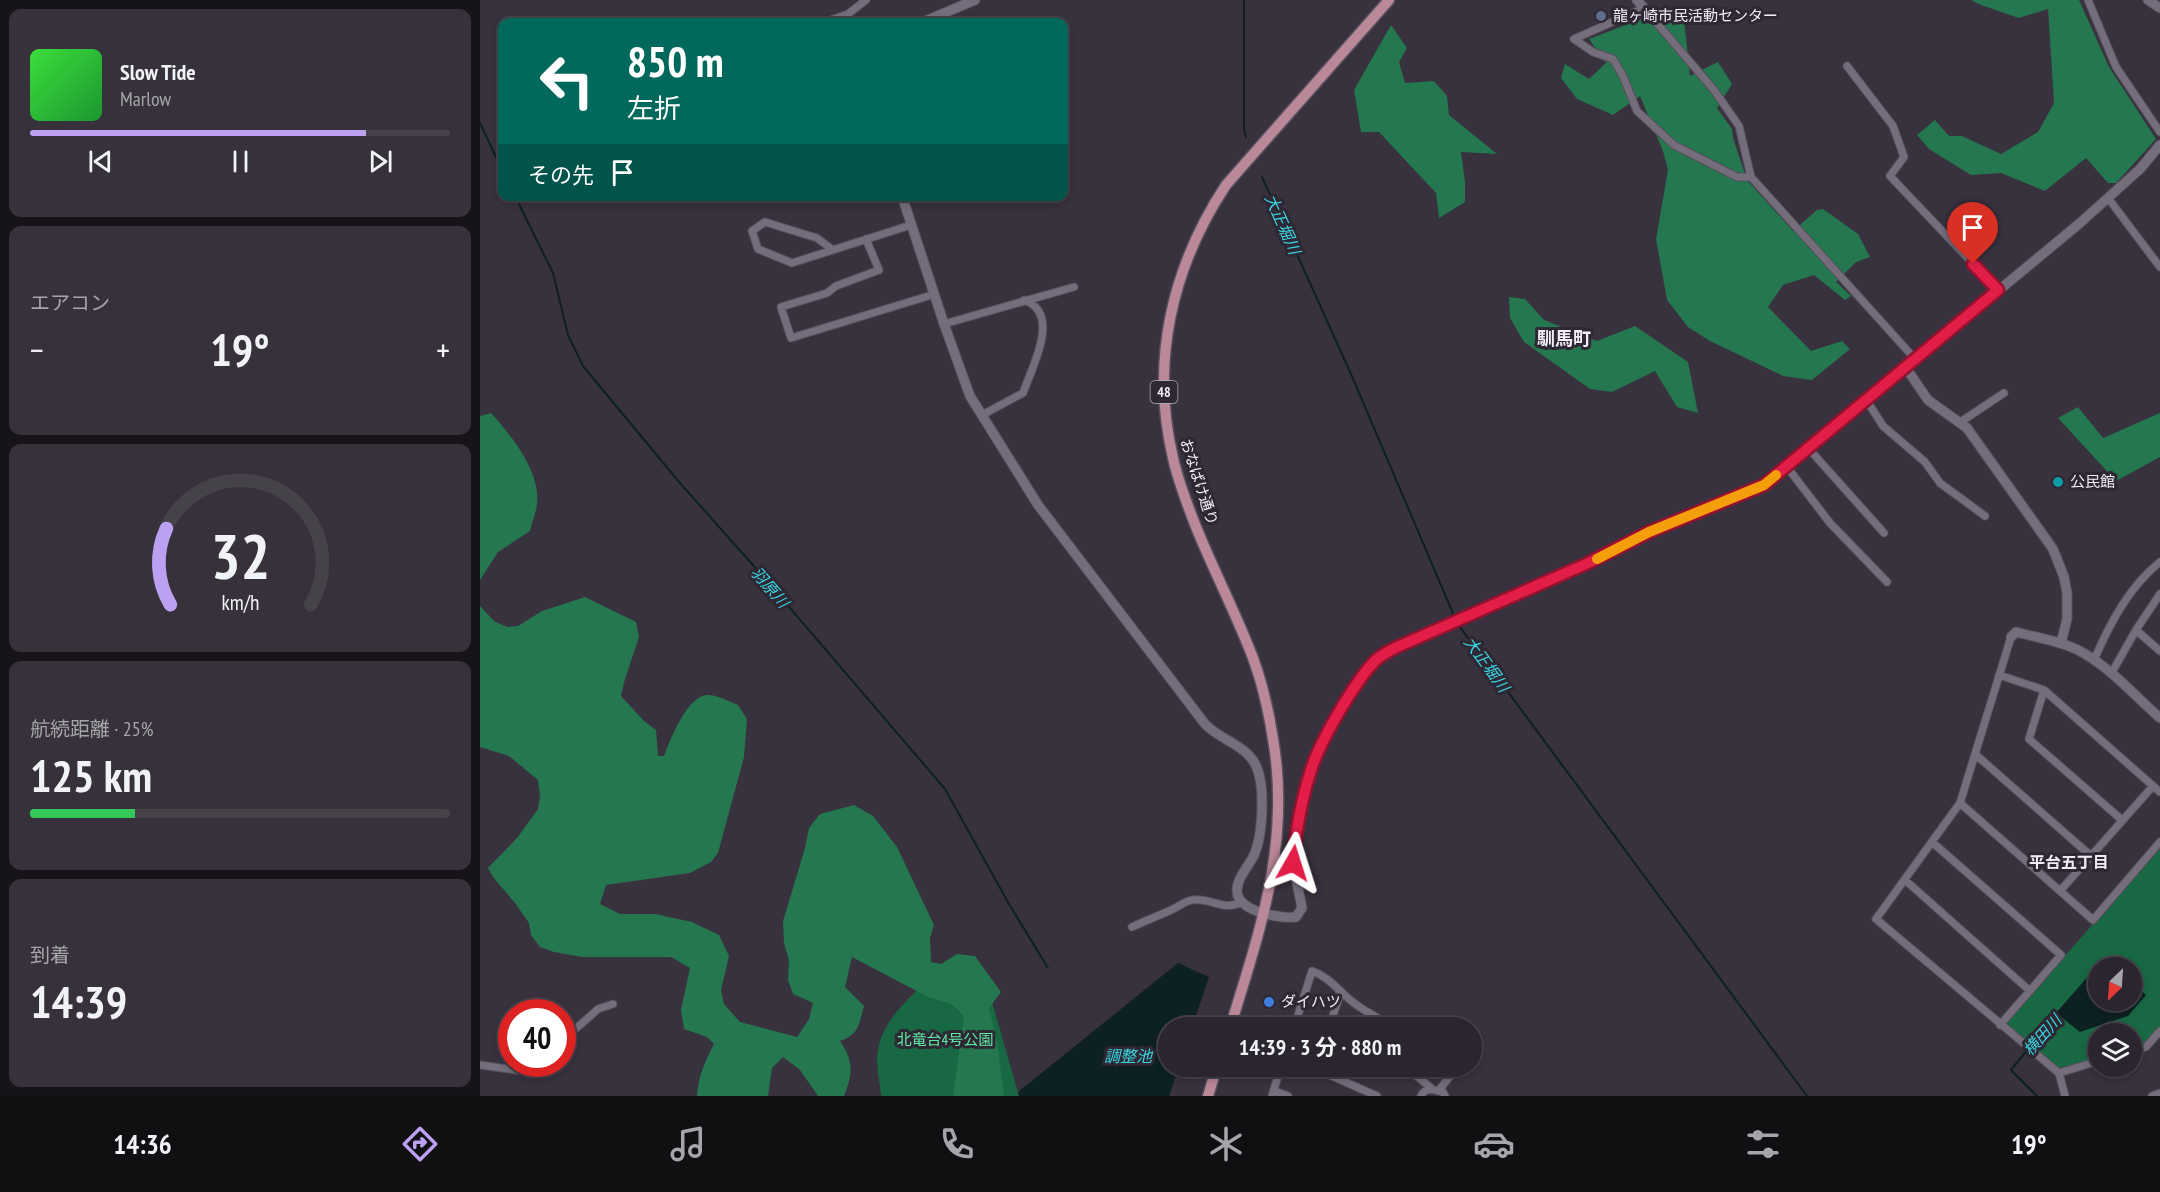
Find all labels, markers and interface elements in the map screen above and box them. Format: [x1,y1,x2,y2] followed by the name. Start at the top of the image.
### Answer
[1613,6,1778,25] place label: 龍ヶ崎市民活動センター
[1594,9,1608,23] marker: 龍ヶ崎市民活動センター
[627,34,724,89] text: 850 m
[528,42,606,120] icon: left
[120,58,196,86] text: Slow Tide
[120,86,171,112] text: Marlow
[627,91,681,125] text: 左折
[84,145,117,178] icon: previous
[224,145,257,178] icon: pause
[364,145,397,178] icon: next
[606,156,639,189] icon: arrive
[528,161,594,189] text: その先
[1261,191,1306,259] water label: 大正堀川
[1947,202,1998,264] pin
[1956,211,1989,244] icon: arrive
[30,290,110,316] text: エアコン
[210,320,270,378] text: 19°
[1537,327,1591,350] district label: 馴馬町
[30,328,44,371] text: −
[436,328,450,371] text: +
[1150,381,1178,403] road number: 48
[1177,436,1222,528] street label: おなばけ通り
[2070,472,2115,491] place label: 公民館
[2051,475,2065,489] marker: 公民館
[210,515,270,596] text: 32
[747,562,795,613] water label: 羽原川
[221,588,259,616] text: km/h
[1460,632,1515,697] water label: 大正堀川
[30,716,153,742] text: 航続距離 · 25%
[30,746,152,804] text: 125 km
[1261,831,1325,895] position arrow
[2029,852,2109,872] district label: 平台五丁目
[30,942,70,968] text: 到着
[2088,957,2142,1011] north arrow
[2088,957,2142,1077] map controls
[30,972,127,1030] text: 14:39
[1281,992,1341,1011] place label: ダイハツ
[1262,995,1276,1009] marker: ダイハツ
[498,999,576,1077] speed limit sign: 40
[2019,1009,2067,1060] water label: 横田川
[2088,1023,2142,1077] button: layers
[897,1030,993,1049] park label: 北竜台4号公園
[1239,1033,1401,1061] text: 14:39 · 3 分 · 880 m
[1104,1046,1154,1066] water label: 調整池
[399,1123,441,1165] icon: directions
[667,1123,709,1165] icon: music
[936,1123,978,1165] icon: phone
[1205,1123,1247,1165] icon: climate
[1473,1123,1515,1165] icon: car
[1742,1123,1784,1165] icon: filters
[113,1127,172,1161] text: 14:36
[2011,1127,2047,1161] text: 19°

